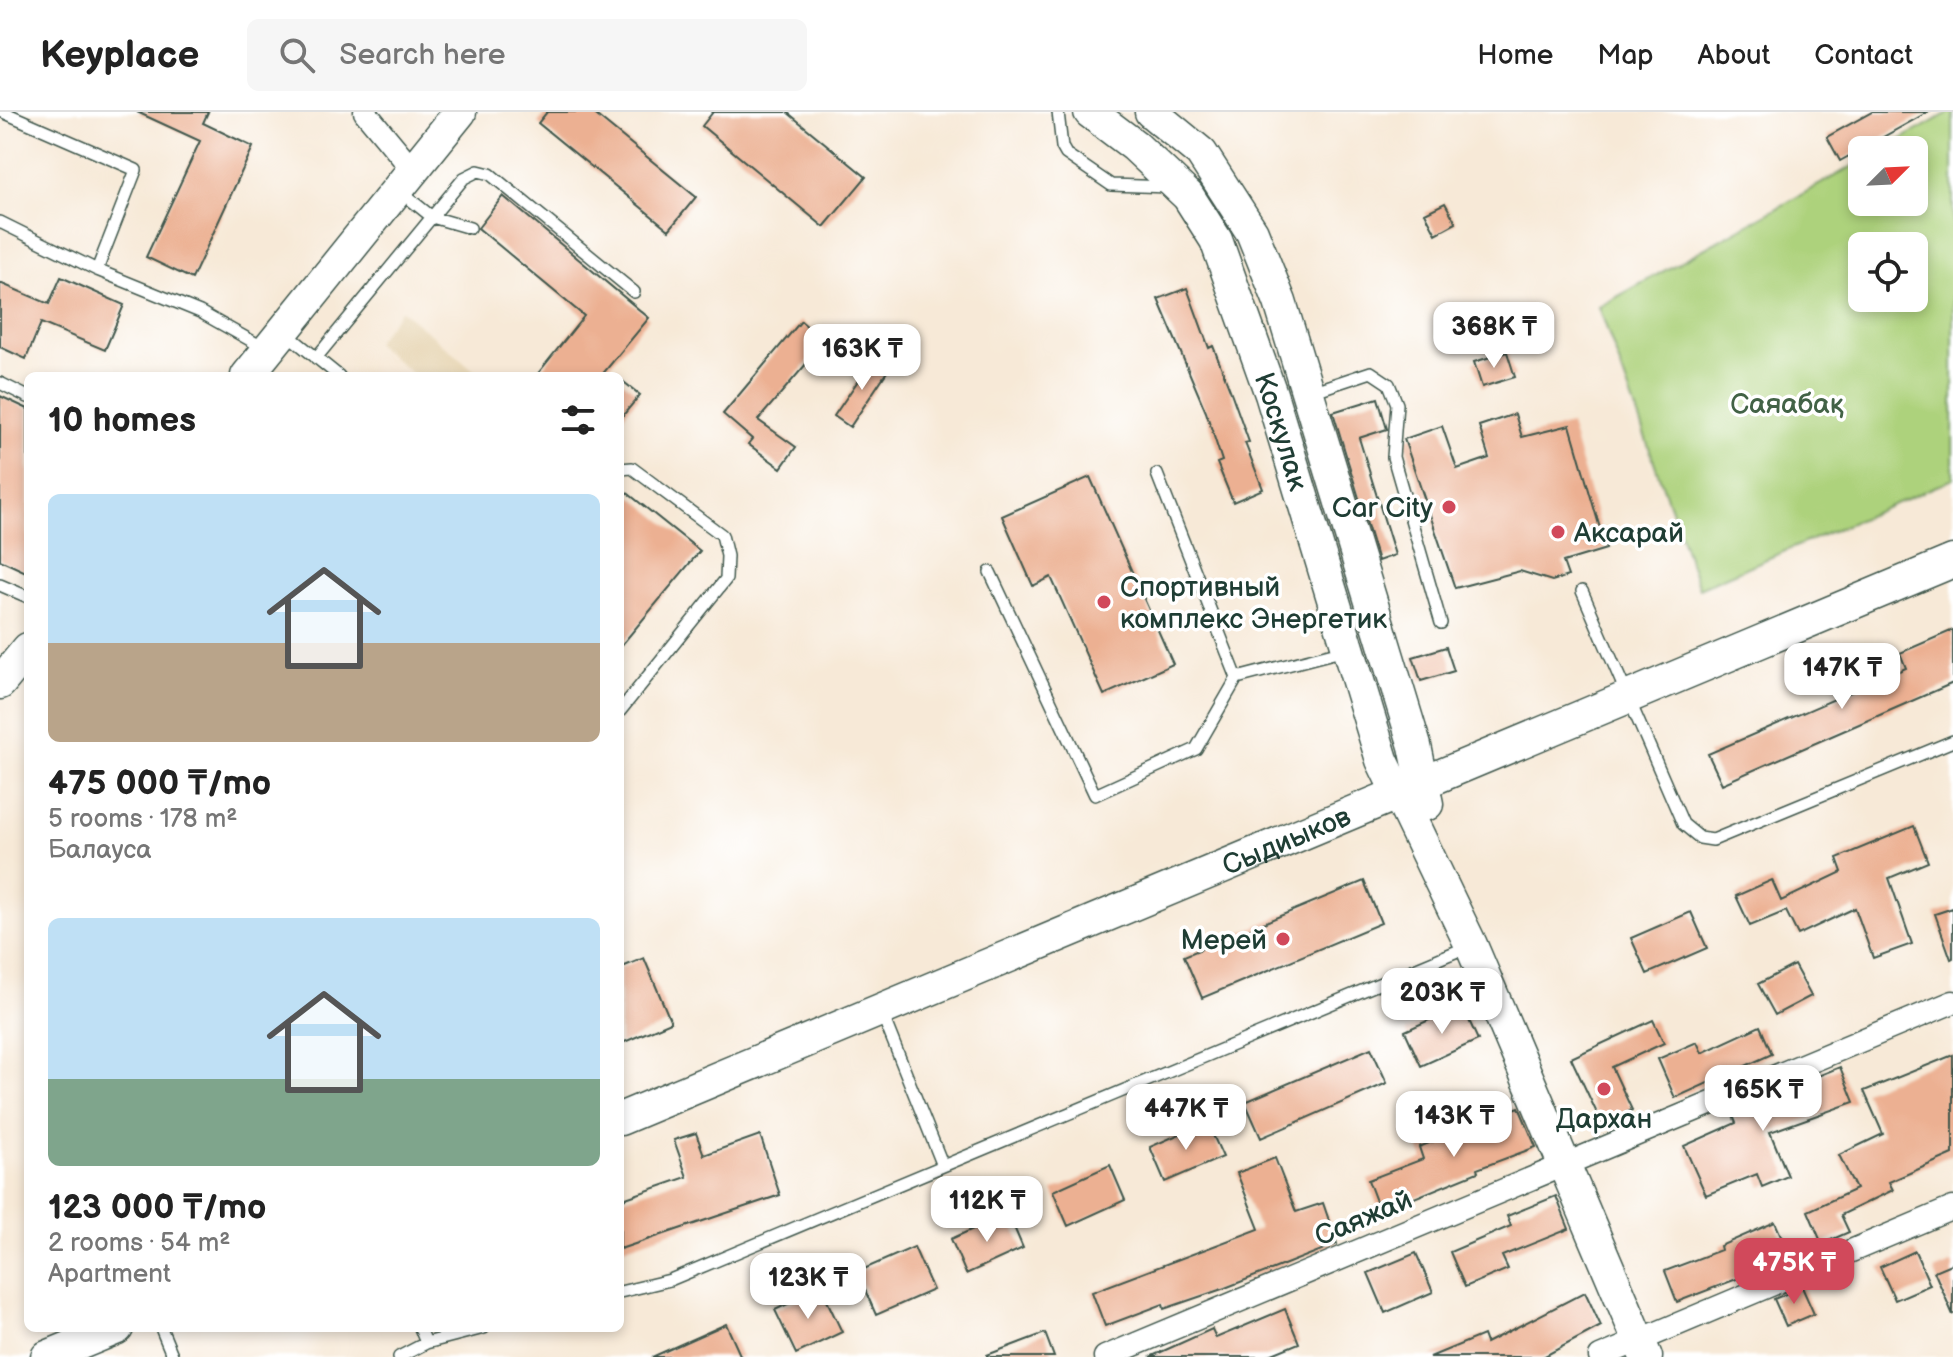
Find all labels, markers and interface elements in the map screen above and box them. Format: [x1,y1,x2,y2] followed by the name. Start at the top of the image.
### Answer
[247,19,807,91] search box
[40,33,199,78] text: Keyplace
[275,33,319,77] icon: search
[339,37,506,73] text: Search here
[1477,39,1553,72] text: Home
[1597,39,1654,72] text: Map
[1698,39,1770,72] text: About
[1814,39,1913,72] text: Contact
[1848,136,1928,216] north arrow
[1848,136,1928,312] map controls
[1848,232,1928,312] button: locate
[1429,302,1559,370] pin: 368K ₸
[1451,312,1537,343] text: 368K ₸
[797,324,927,392] pin: 163K ₸
[822,334,902,365] text: 163K ₸
[1247,368,1314,495] street label: Коскулак
[1730,388,1844,421] park label: Саяабақ
[556,398,600,442] icon: filters
[48,400,196,441] text: 10 homes
[1332,492,1433,525] place label: Car City
[1440,498,1458,516] marker: Car City
[1573,517,1684,550] place label: Аксарай
[1549,523,1567,541] marker: Аксарай
[252,546,396,690] icon: home
[1120,571,1387,636] place label: Спортивный комплекс Энергетик
[1095,593,1113,611] marker: Спортивный комплекс Энергетик
[1777,643,1907,711] pin: 147K ₸
[1802,653,1882,684] text: 147K ₸
[48,763,271,804] text: 475 000 ₸/mo
[1218,800,1356,883] street label: Сыдиыков
[48,804,237,835] text: 5 rooms · 178 m²
[48,835,152,866] text: Балауса
[1181,924,1267,957] place label: Мерей
[1274,930,1292,948] marker: Мерей
[1377,968,1507,1036] pin: 203K ₸
[252,970,396,1114] icon: home
[1399,978,1485,1009] text: 203K ₸
[1698,1065,1828,1133] pin: 165K ₸
[1723,1075,1803,1106] text: 165K ₸
[1595,1080,1613,1098] marker: Дархан
[1121,1084,1251,1152] pin: 447K ₸
[1389,1091,1519,1159] pin: 143K ₸
[1144,1094,1228,1125] text: 447K ₸
[1414,1101,1494,1132] text: 143K ₸
[1556,1103,1652,1136] place label: Дархан
[922,1176,1052,1244] pin: 112K ₸
[1310,1183,1417,1254] street label: Саяжай
[949,1186,1025,1217] text: 112K ₸
[48,1187,266,1228] text: 123 000 ₸/mo
[48,1228,231,1259] text: 2 rooms · 54 m²
[1729,1238,1859,1306] pin: 475K ₸
[1752,1248,1836,1279] text: 475K ₸
[743,1253,873,1321] pin: 123K ₸
[48,1259,171,1290] text: Apartment
[768,1263,848,1294] text: 123K ₸

